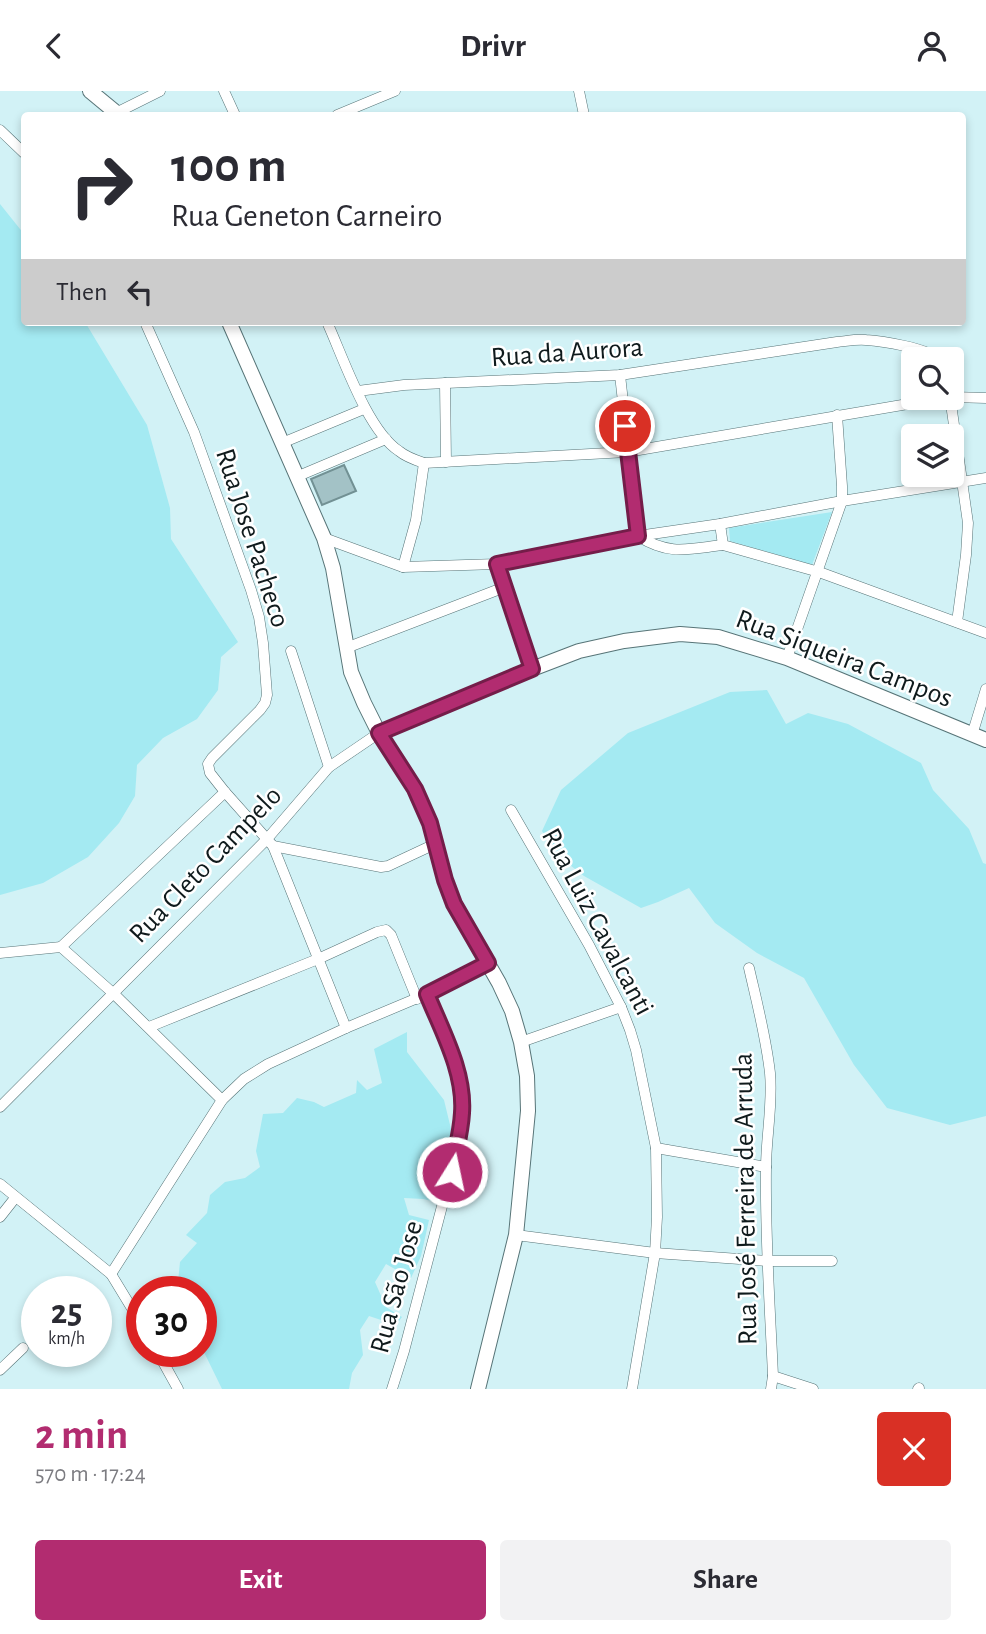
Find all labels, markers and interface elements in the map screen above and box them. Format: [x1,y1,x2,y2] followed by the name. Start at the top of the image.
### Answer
[35,27,73,65] icon: back
[913,27,951,65] icon: person
[460,30,526,62] text: Drivr
[56,140,147,231] icon: right
[171,142,287,191] text: 100 m
[171,200,443,232] text: Rua Geneton Carneiro
[121,273,159,311] icon: left
[56,279,107,305] text: Then
[490,334,644,372] street label: Rua da Aurora
[901,347,964,487] map controls
[901,347,964,410] button: search
[595,396,655,456] pin
[606,407,644,445] icon: arrive
[901,424,964,487] button: layers
[210,445,294,631] street label: Rua Jose Pacheco
[732,605,956,713] street label: Rua Siqueira Campos
[125,781,287,949] street label: Rua Cleto Campelo
[536,824,658,1020] street label: Rua Luiz Cavalcanti
[729,1053,763,1345] street label: Rua José Ferreira de Arruda
[415,1135,489,1209] position arrow
[366,1218,428,1356] street label: Rua São Jose
[126,1276,217,1367] speed limit sign: 30
[51,1295,82,1330] text: 25
[48,1330,85,1348] text: km/h
[877,1412,951,1486] button: close
[35,1414,128,1456] text: 2 min
[35,1463,146,1486] text: 570 m · 17:24
[35,1540,486,1620] button: Exit
[500,1540,951,1620] button: Share

